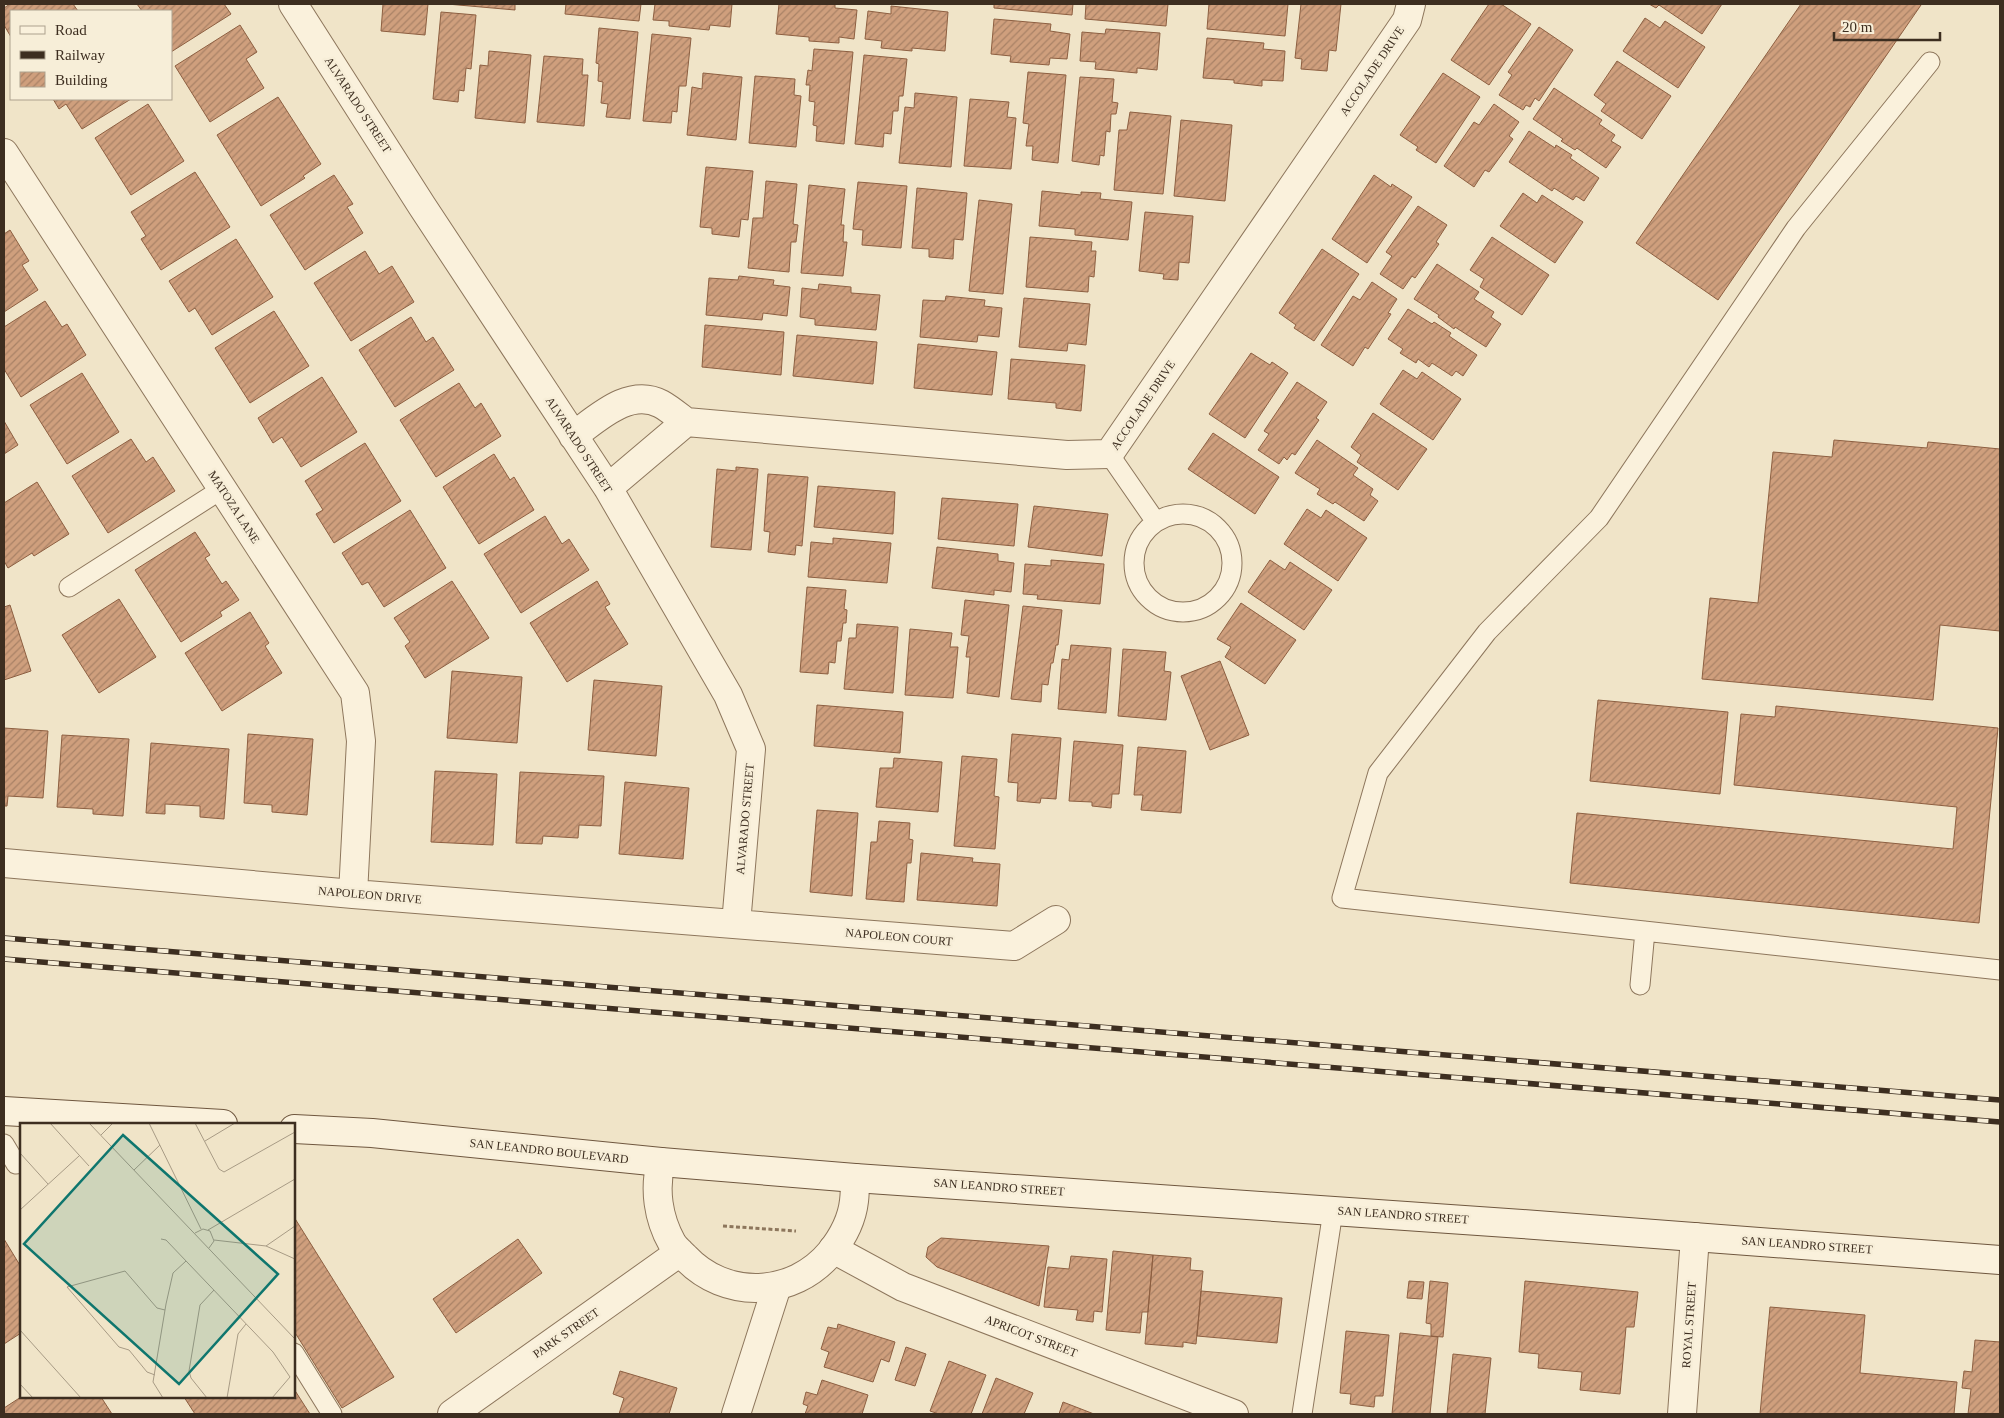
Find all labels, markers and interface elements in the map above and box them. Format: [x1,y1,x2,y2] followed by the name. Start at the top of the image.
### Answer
[10,10,172,100] legend
[1834,10,1940,42] scale bar
[1842,19,1873,35] text: 20 m
[55,22,87,38] text: Road
[1337,24,1407,118] street label: ACCOLADE DRIVE
[55,47,105,63] text: Railway
[322,54,395,156] street label: ALVARADO STREET
[55,72,108,88] text: Building
[1108,358,1178,452] street label: ACCOLADE DRIVE
[543,394,616,496] street label: ALVARADO STREET
[205,468,263,546] street label: MATOZA LANE
[733,762,757,875] street label: ALVARADO STREET
[317,883,423,907] street label: NAPOLEON DRIVE
[845,925,954,949] street label: NAPOLEON COURT
[20,1123,295,1398] inset map
[469,1136,630,1166] street label: SAN LEANDRO BOULEVARD
[933,1175,1066,1199] street label: SAN LEANDRO STREET
[1337,1203,1470,1227] street label: SAN LEANDRO STREET
[1741,1233,1874,1257] street label: SAN LEANDRO STREET
[1679,1281,1699,1369] street label: ROYAL STREET
[530,1305,602,1361] street label: PARK STREET
[983,1312,1080,1360] street label: APRICOT STREET

